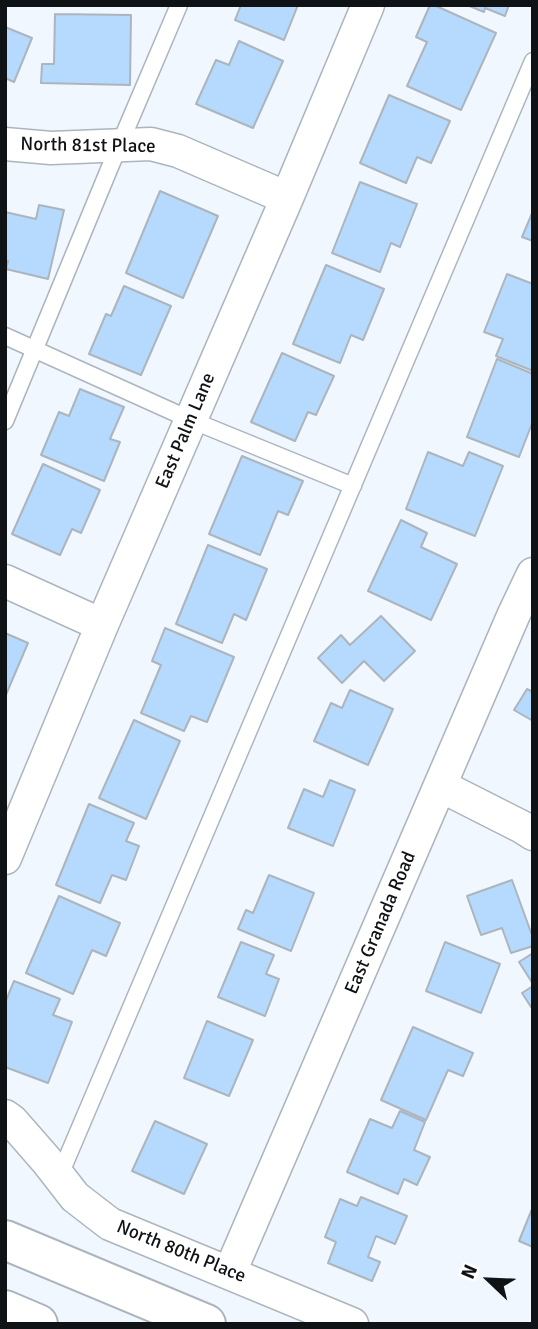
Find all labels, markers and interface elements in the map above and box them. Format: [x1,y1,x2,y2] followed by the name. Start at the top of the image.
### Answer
[20,133,156,159] street label: North 81st Place
[151,370,221,492] street label: East Palm Lane
[341,848,421,998] street label: East Granada Road
[113,1216,249,1288] street label: North 80th Place
[454,1245,524,1315] north arrow
[456,1261,483,1283] text: N

